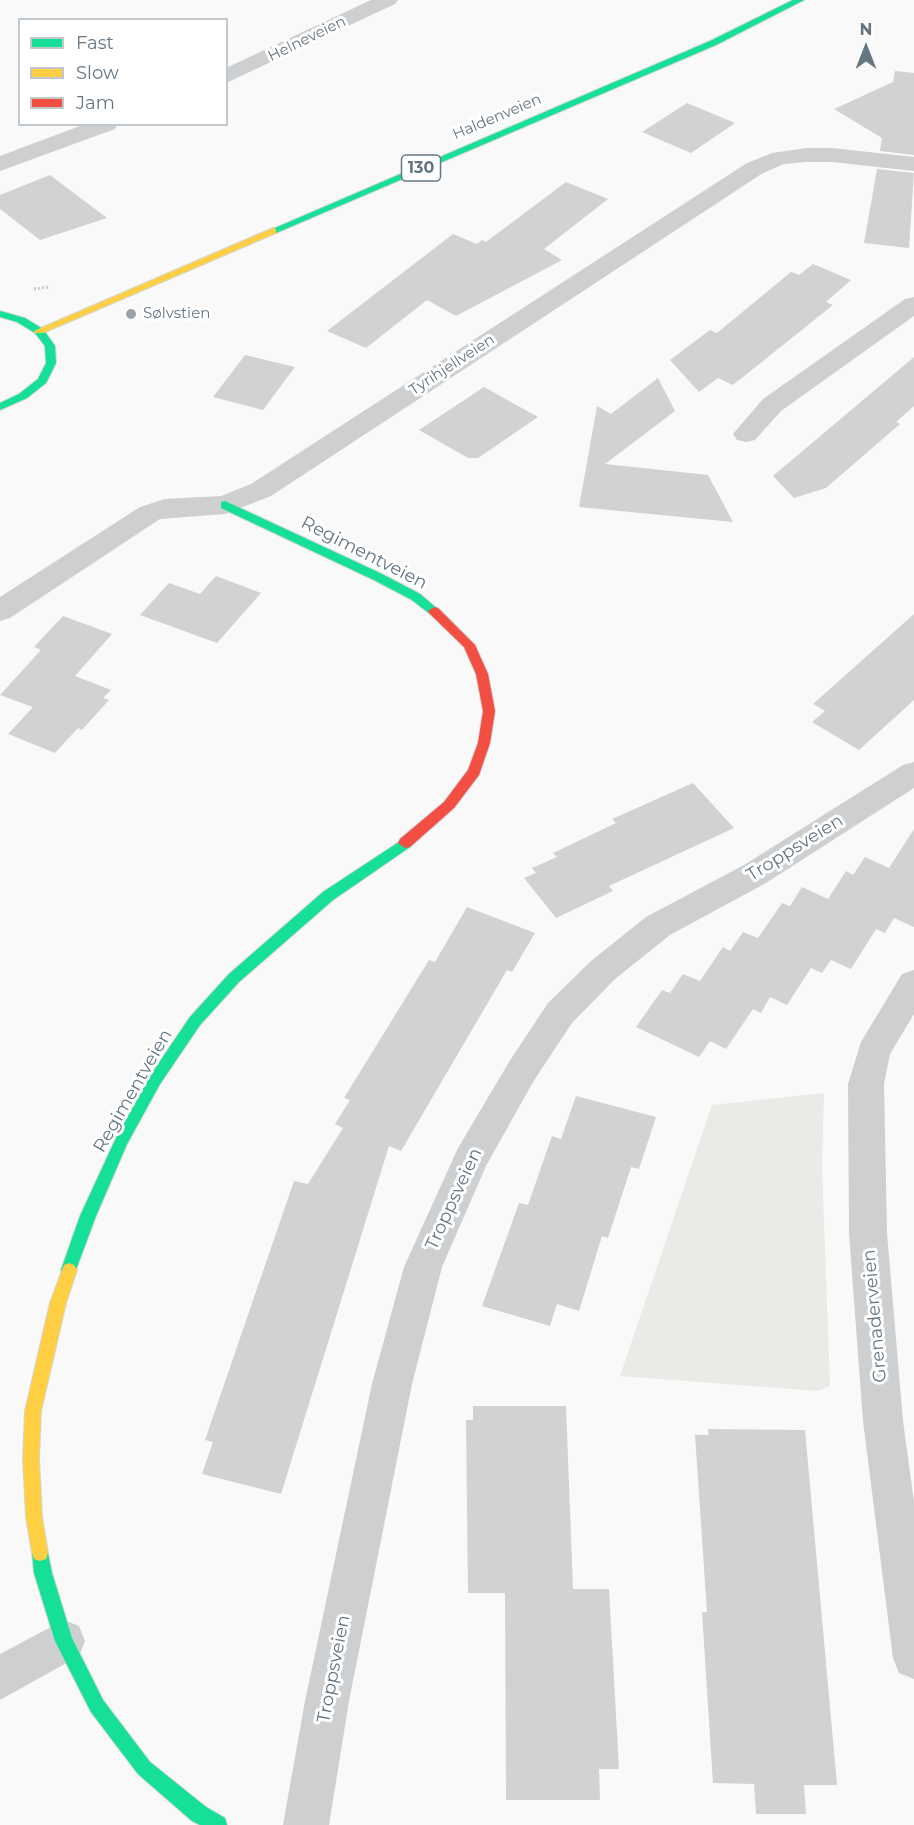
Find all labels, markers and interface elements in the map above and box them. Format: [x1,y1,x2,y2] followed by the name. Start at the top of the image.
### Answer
[265,12,349,66] street label: Helneveien
[18,18,228,126] legend
[836,18,896,78] north arrow
[860,20,872,39] text: N
[76,32,114,54] text: Fast
[76,62,119,84] text: Slow
[450,90,544,144] street label: Haldenveien
[76,92,115,114] text: Jam
[402,155,440,181] road number: 130
[143,305,210,323] place label: Sølvstien
[124,307,138,321] marker: Sølvstien
[406,331,498,399] street label: Tyrihjellveien
[297,512,431,594] street label: Regimentveien
[743,810,847,886] street label: Troppsveien
[89,1026,177,1156] street label: Regimentveien
[421,1145,487,1253] street label: Troppsveien
[858,1249,892,1383] street label: Grenaderveien
[313,1613,355,1725] street label: Troppsveien

